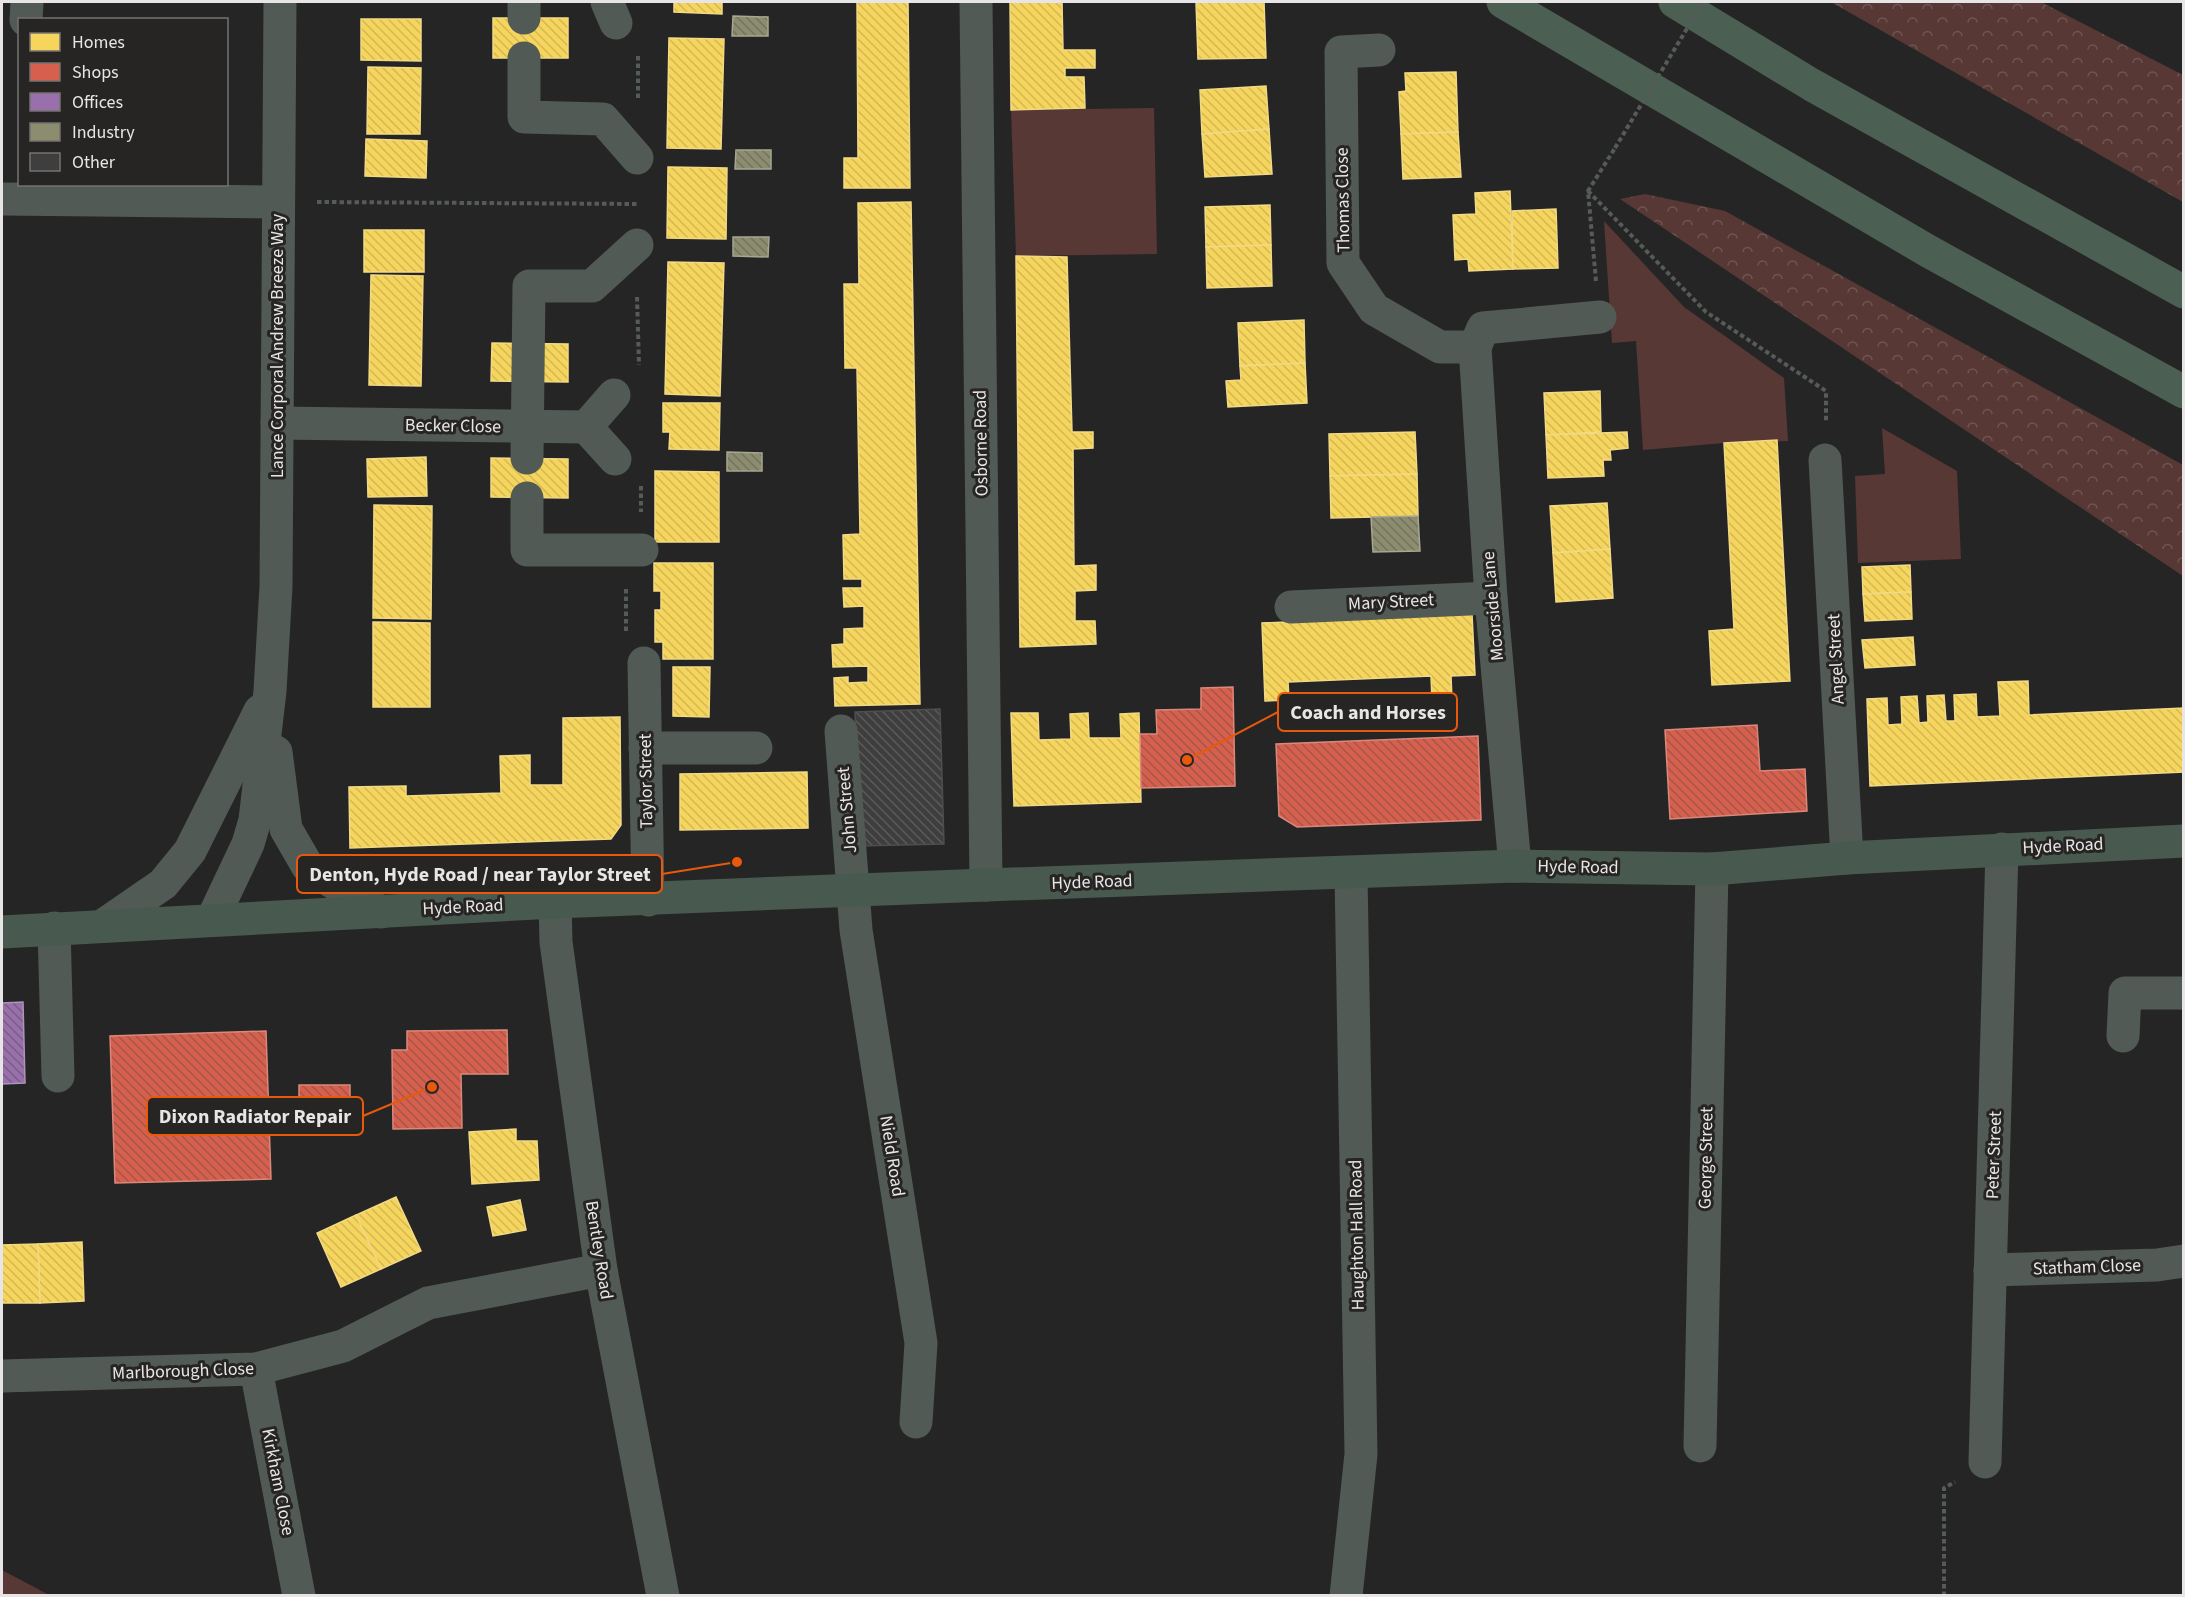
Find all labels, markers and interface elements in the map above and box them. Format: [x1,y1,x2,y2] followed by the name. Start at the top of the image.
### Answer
[18,18,228,186] legend
[72,30,125,55] text: Homes
[72,60,119,85] text: Shops
[72,90,123,115] text: Offices
[72,120,135,145] text: Industry
[1330,147,1356,253] street label: Thomas Close
[72,150,116,175] text: Other
[265,213,290,478] street label: Lance Corporal Andrew Breeze Way
[968,390,994,496] street label: Osborne Road
[405,413,501,439] street label: Becker Close
[1476,550,1510,662] street label: Moorside Lane
[1347,587,1435,617] street label: Mary Street
[1821,613,1851,705] street label: Angel Street
[1278,693,1457,731] callout: Coach and Horses
[1290,699,1446,727] text: Coach and Horses
[633,733,659,829] street label: Taylor Street
[831,766,863,854] street label: John Street
[2022,831,2104,861] street label: Hyde Road
[1537,854,1619,880] street label: Hyde Road
[297,855,662,893] callout: Denton, Hyde Road / near Taylor Street
[309,861,651,889] text: Denton, Hyde Road / near Taylor Street
[1051,868,1133,896] street label: Hyde Road
[422,892,504,922] street label: Hyde Road
[147,1097,363,1135] callout: Dixon Radiator Repair
[159,1103,351,1131] text: Dixon Radiator Repair
[1693,1107,1719,1209] street label: George Street
[1980,1110,2008,1200] street label: Peter Street
[873,1114,911,1198] street label: Nield Road
[1343,1159,1371,1311] street label: Haughton Hall Road
[579,1199,619,1301] street label: Bentley Road
[2032,1253,2142,1281] street label: Statham Close
[112,1356,254,1386] street label: Marlborough Close
[255,1426,301,1538] street label: Kirkham Close

